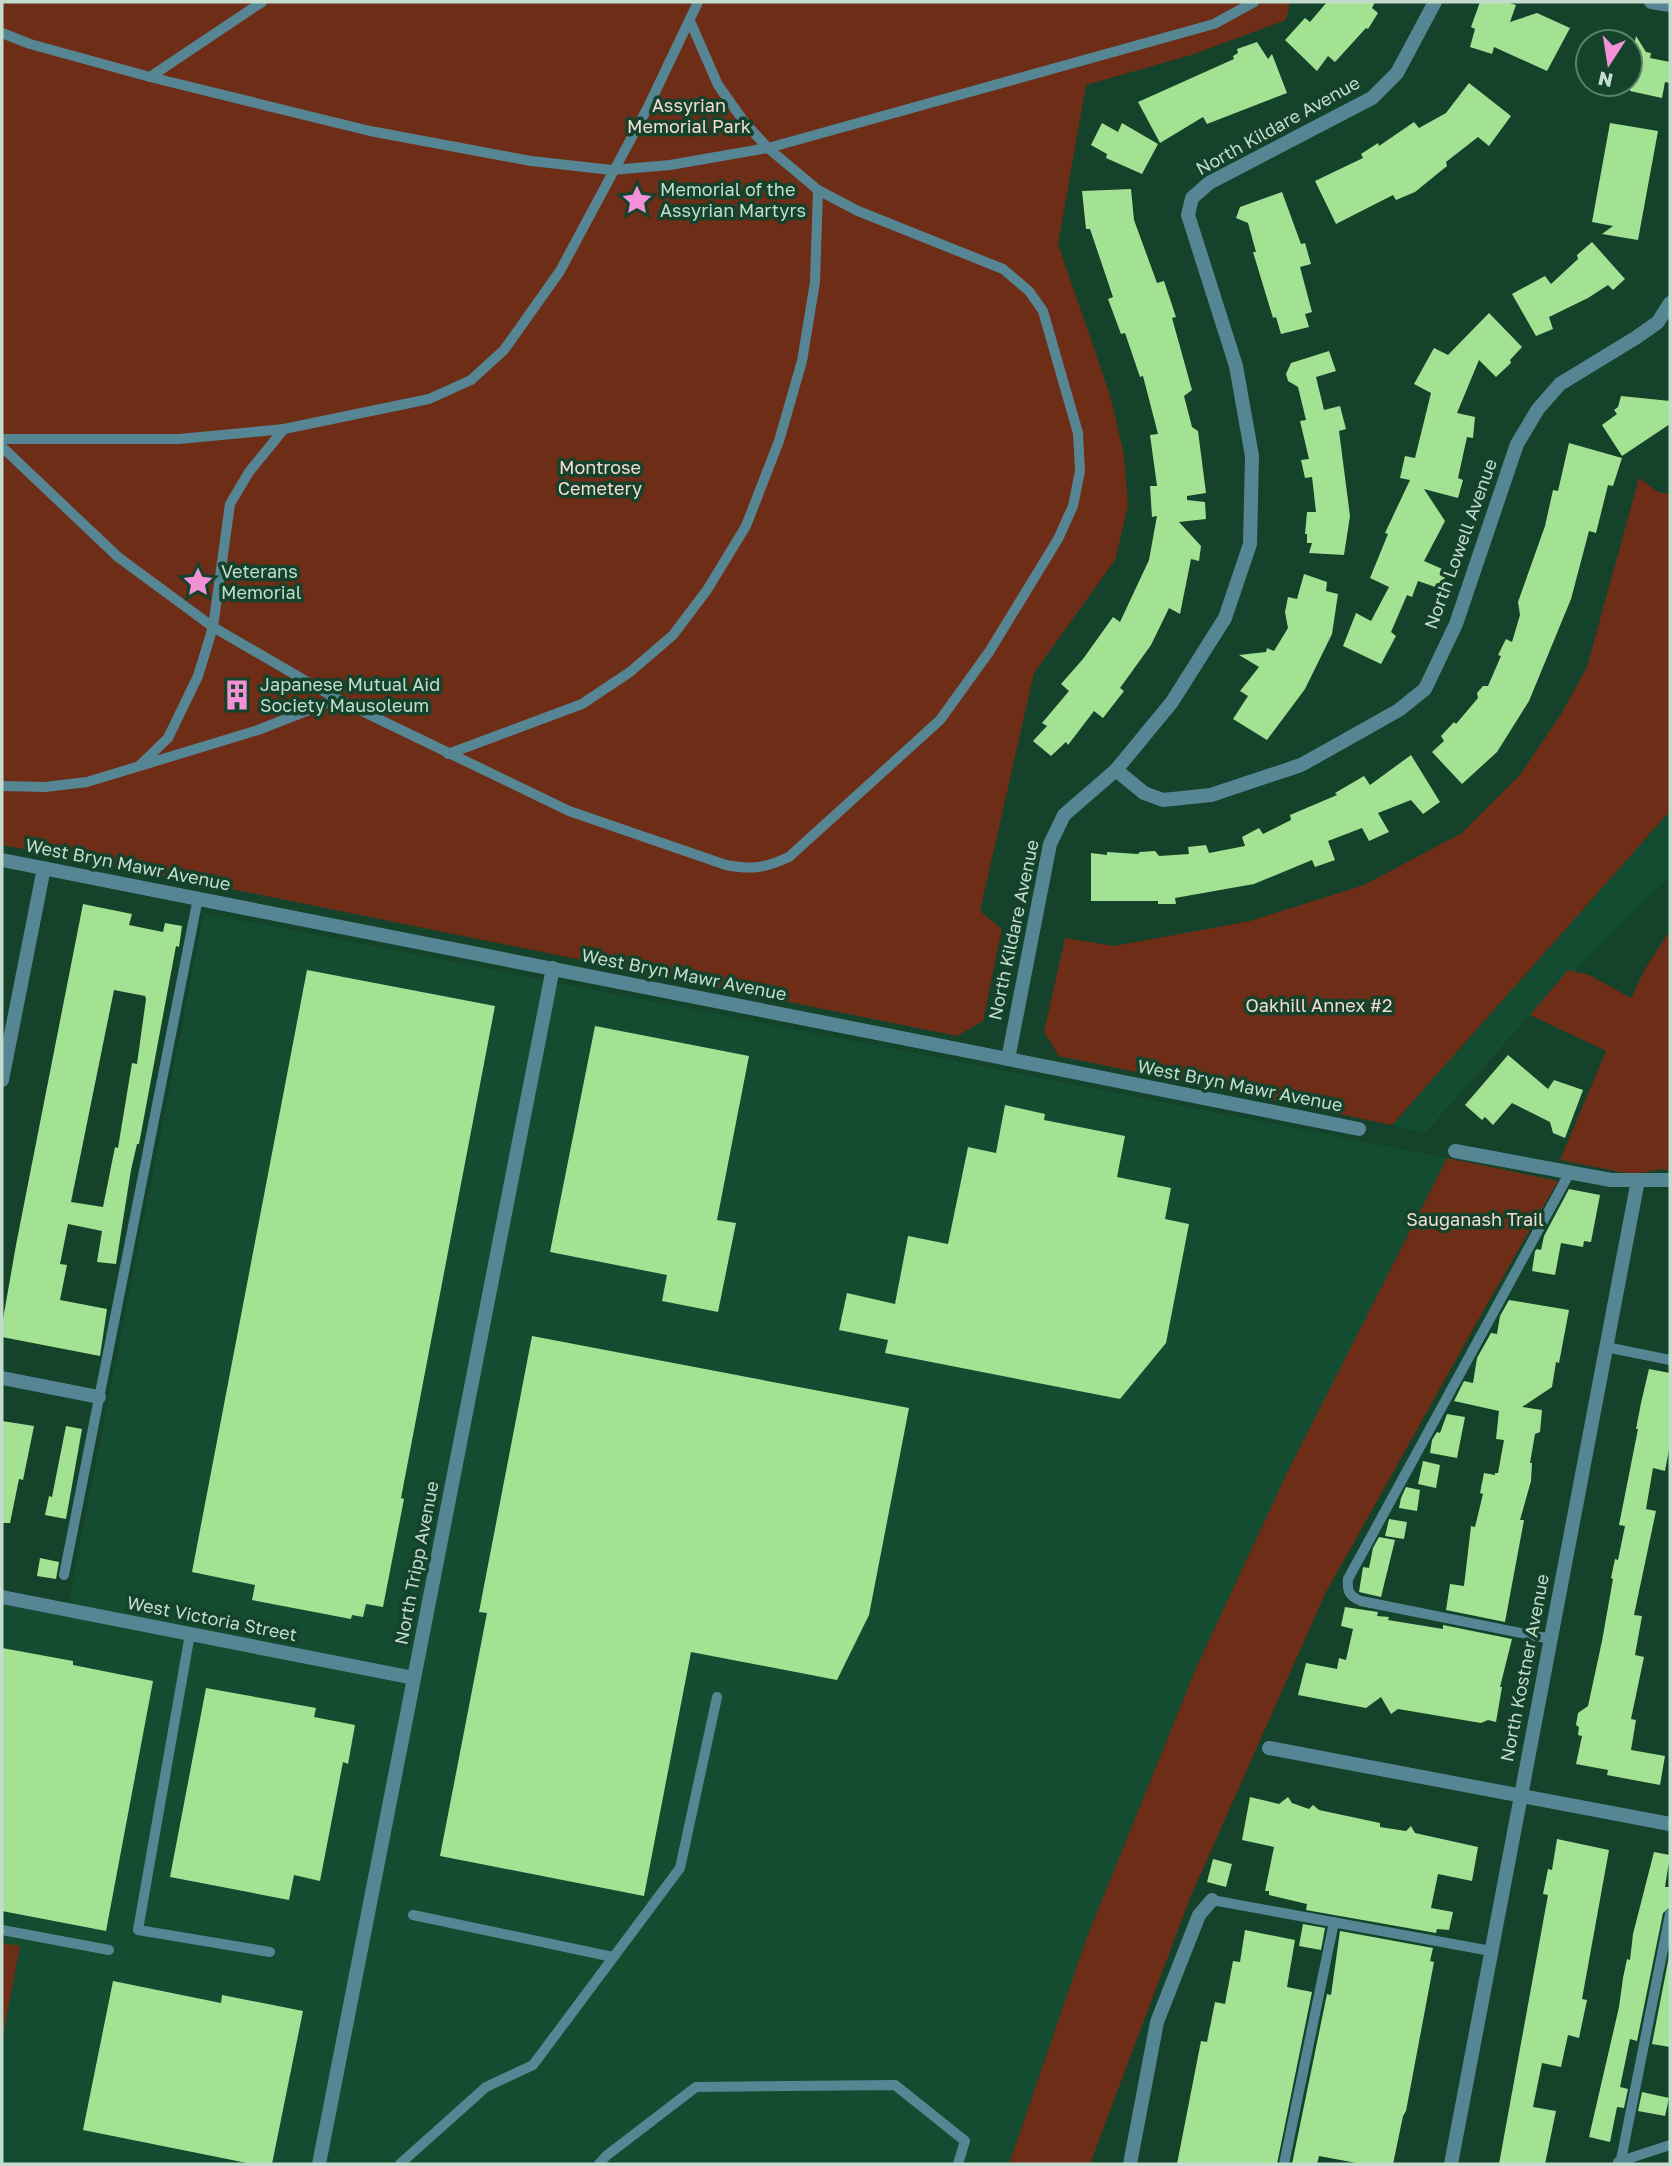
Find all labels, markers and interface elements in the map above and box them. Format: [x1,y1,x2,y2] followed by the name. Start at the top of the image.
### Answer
[1574,28,1644,98] north arrow
[1596,67,1615,93] text: N
[1192,71,1363,179] street label: North Kildare Avenue
[627,94,751,137] park label: Assyrian Memorial Park
[660,178,806,221] place label: Memorial of the Assyrian Martyrs
[620,183,654,217] place icon: Memorial of the Assyrian Martyrs
[1419,455,1501,632] street label: North Lowell Avenue
[558,456,642,499] park label: Montrose Cemetery
[221,560,302,603] place label: Veterans Memorial
[181,565,215,599] place icon: Veterans Memorial
[260,673,440,716] place label: Japanese Mutual Aid Society Mausoleum
[220,678,254,712] building icon: Japanese Mutual Aid Society Mausoleum
[24,833,233,895] street label: West Bryn Mawr Avenue
[983,838,1043,1022] street label: North Kildare Avenue
[580,943,789,1005] street label: West Bryn Mawr Avenue
[1246,994,1392,1016] park label: Oakhill Annex #2
[1136,1054,1345,1116] street label: West Bryn Mawr Avenue
[1406,1208,1544,1230] park label: Sauganash Trail
[389,1479,443,1646] street label: North Tripp Avenue
[1495,1572,1553,1764] street label: North Kostner Avenue
[125,1591,299,1645] street label: West Victoria Street

